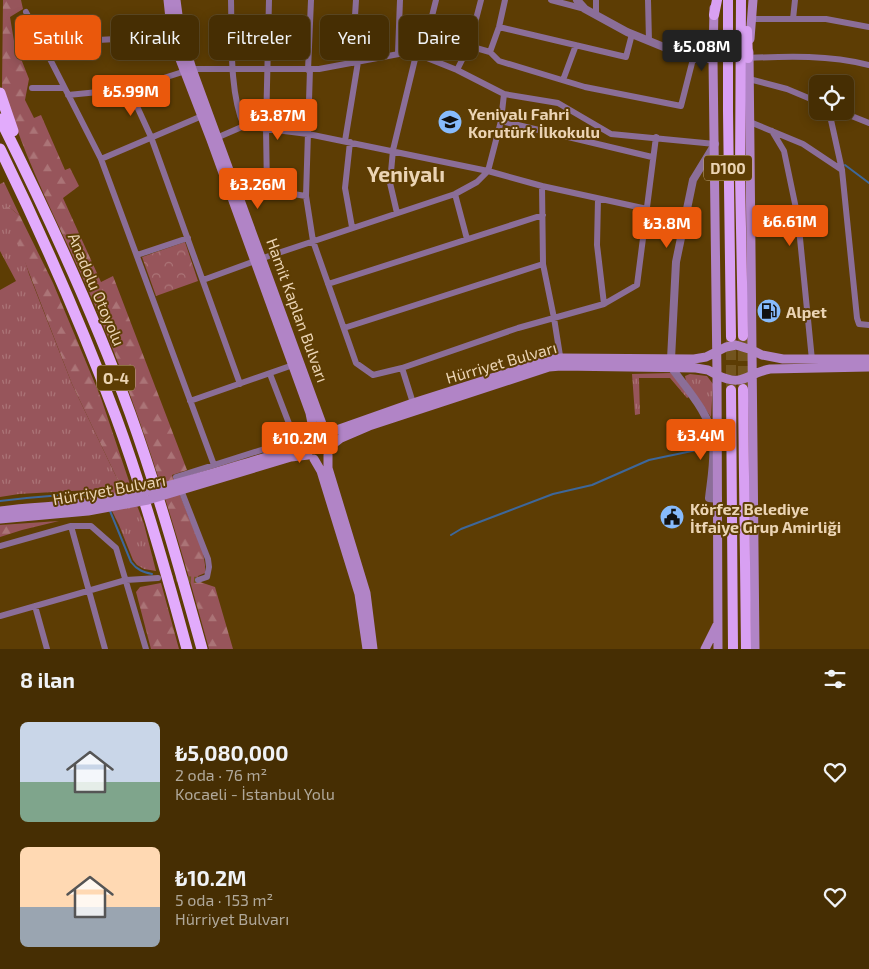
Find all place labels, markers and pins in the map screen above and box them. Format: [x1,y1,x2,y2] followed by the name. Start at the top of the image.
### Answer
[661,30,743,72] pin: ₺5.08M
[90,74,172,117] pin: ₺5.99M
[237,98,319,141] pin: ₺3.87M
[468,104,600,141] place label: Yeniyalı Fahri Korutürk İlkokulu
[437,109,463,135] school or university icon: Yeniyalı Fahri Korutürk İlkokulu
[217,168,299,210] pin: ₺3.26M
[749,204,831,247] pin: ₺6.61M
[632,206,702,249] pin: ₺3.8M
[756,298,782,324] fuel station icon: Alpet
[786,302,827,321] place label: Alpet
[666,418,736,461] pin: ₺3.4M
[259,422,341,464] pin: ₺10.2M
[690,499,841,537] place label: Körfez Belediye İtfaiye Grup Amirliği
[659,504,685,530] public building icon: Körfez Belediye İtfaiye Grup Amirliği

